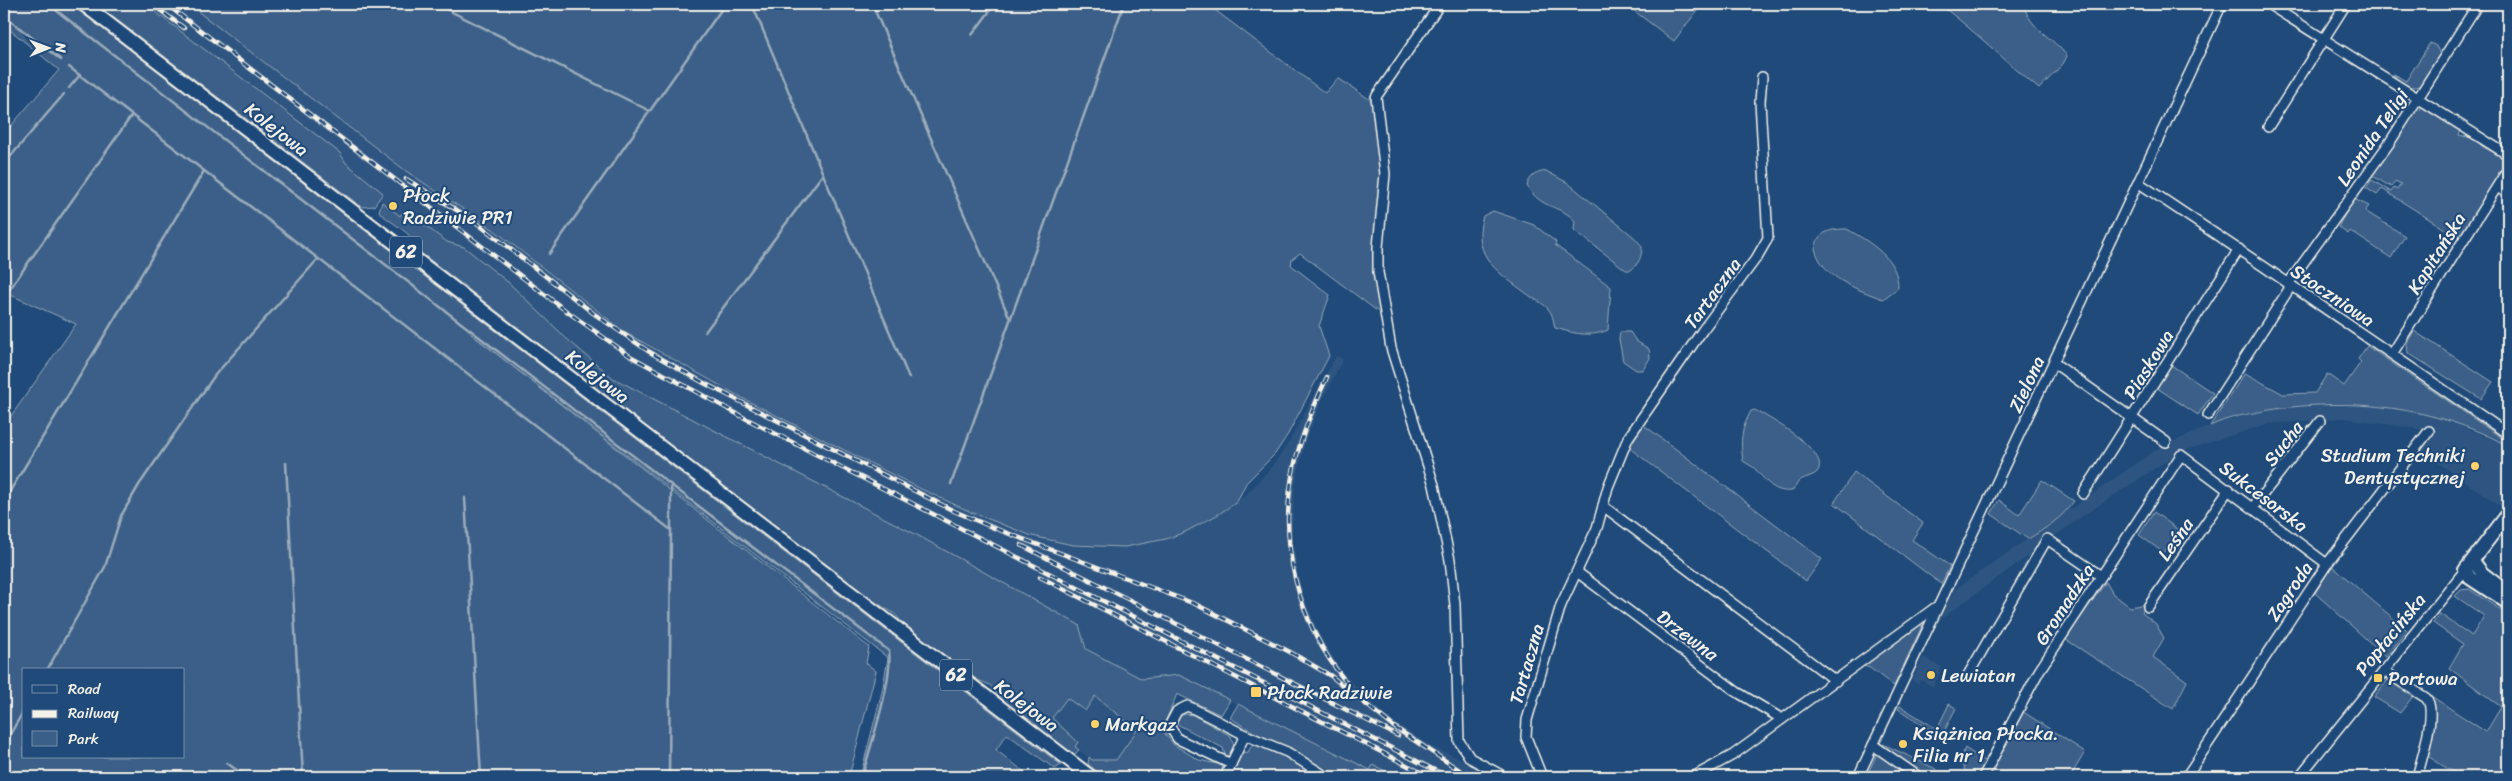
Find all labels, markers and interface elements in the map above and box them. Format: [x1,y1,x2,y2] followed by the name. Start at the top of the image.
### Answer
[22,22,72,72] north arrow
[48,42,73,53] text: N
[2327,81,2418,193] street label: Leonida Teligi
[237,93,317,166] street label: Kolejowa
[403,179,513,234] place label: Płock Radziwie PR1
[387,200,399,212] marker: Płock Radziwie PR1
[2398,205,2475,301] street label: Kapitańska
[390,236,422,268] road number: 62
[1675,250,1750,336] street label: Tartaczna
[2284,255,2382,336] street label: Stoczniowa
[2114,322,2183,406] street label: Piaskowa
[558,340,638,413] street label: Kolejowa
[1999,350,2054,418] street label: Zielona
[2255,413,2312,474] street label: Sucha
[2321,439,2466,494] place label: Studium Techniki Dentystycznej
[2212,452,2316,541] street label: Sukcesorska
[2469,460,2481,472] marker: Studium Techniki Dentystycznej
[2148,510,2203,568] street label: Leśna
[2257,554,2322,628] street label: Zagroda
[2026,556,2104,652] street label: Gromadzka
[2346,585,2435,683] street label: Popłacińska
[1649,601,1726,670] street label: Drzewna
[1499,620,1554,708] street label: Tartaczna
[1941,659,2016,692] place label: Lewiatan
[940,660,972,690] road number: 62
[2388,662,2458,695] place label: Portowa
[22,668,185,758] legend
[1925,669,1937,681] marker: Lewiatan
[987,670,1067,741] street label: Kolejowa
[2372,672,2384,684] marker: Portowa
[68,676,101,702] text: Road
[1267,676,1393,709] place label: Płock Radziwie
[1249,685,1263,699] marker: Płock Radziwie
[68,700,119,726] text: Railway
[1105,708,1177,741] place label: Markgaz
[1913,717,2059,772] place label: Książnica Płocka. Filia nr 1
[1089,718,1101,730] marker: Markgaz
[68,726,99,752] text: Park
[1897,738,1909,750] marker: Książnica Płocka. Filia nr 1

